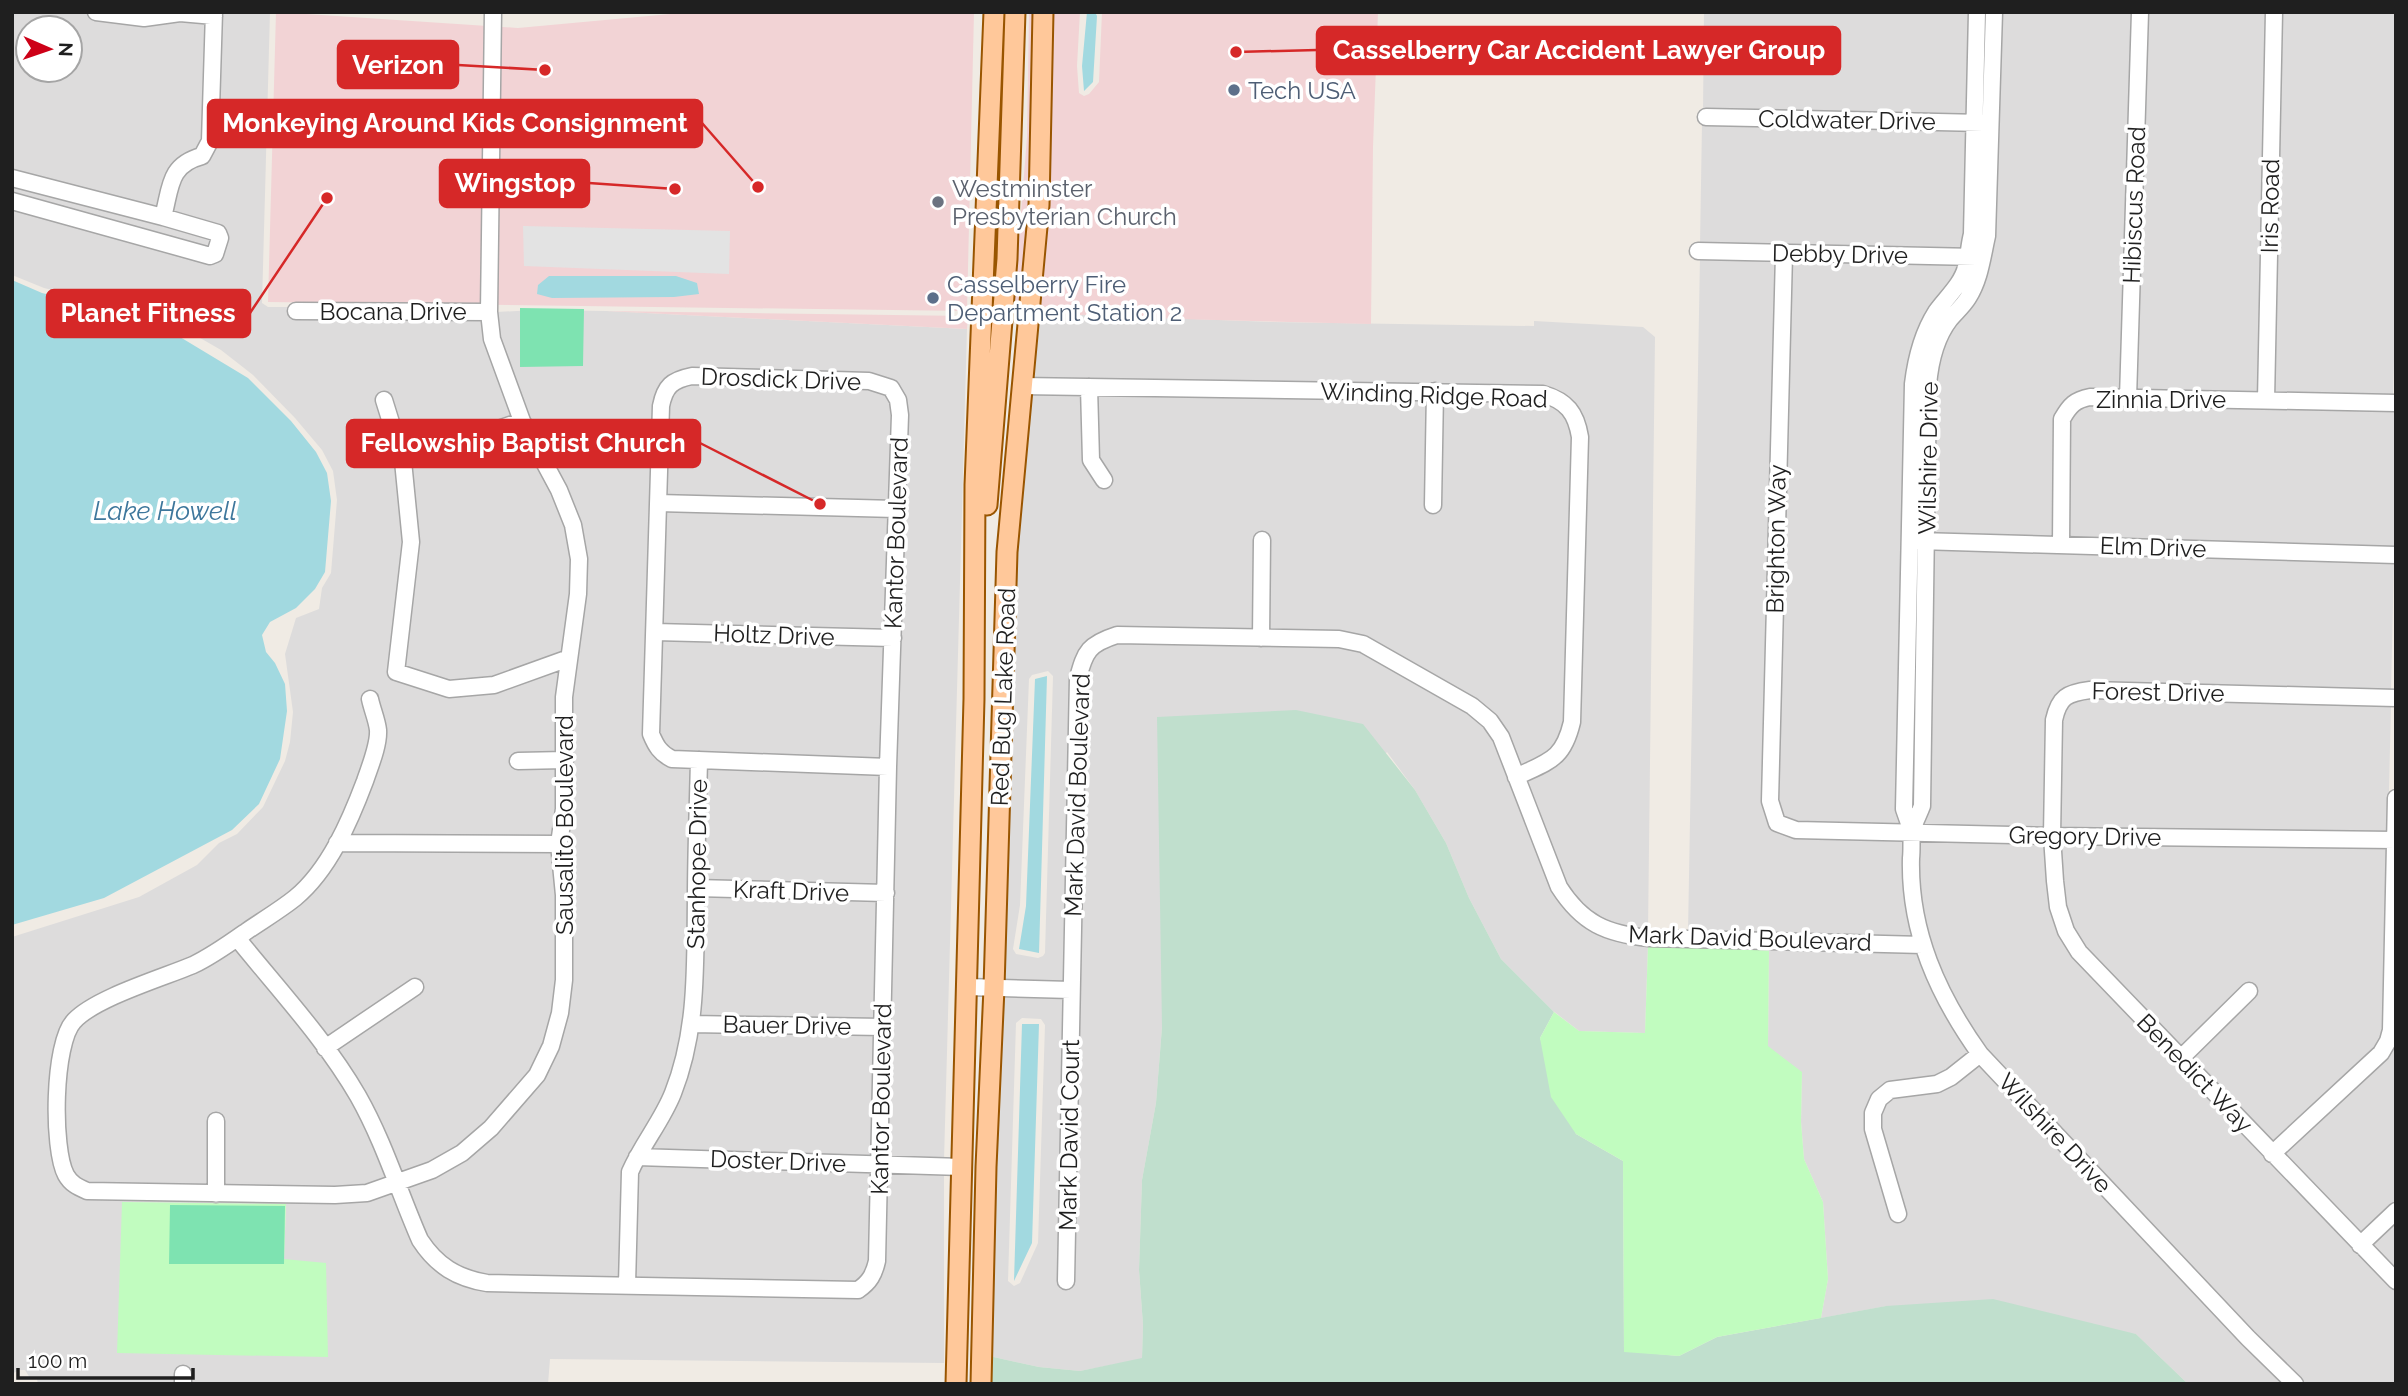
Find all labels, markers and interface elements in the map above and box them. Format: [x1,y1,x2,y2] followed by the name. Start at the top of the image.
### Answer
[14,14,84,84] north arrow
[1317,27,1840,74] callout: Casselberry Car Accident Lawyer Group
[1333,35,1825,65] text: Casselberry Car Accident Lawyer Group
[338,41,458,88] callout: Verizon
[55,42,77,57] text: N
[352,50,444,80] text: Verizon
[1248,76,1356,105] place label: Tech USA
[1226,82,1242,98] marker: Tech USA
[208,100,702,147] callout: Monkeying Around Kids Consignment
[1758,104,1936,136] street label: Coldwater Drive
[222,108,688,138] text: Monkeying Around Kids Consignment
[2117,126,2151,284] street label: Hibiscus Road
[2255,158,2285,254] street label: Iris Road
[440,160,589,207] callout: Wingstop
[454,168,576,198] text: Wingstop
[952,174,1177,231] place label: Westminster Presbyterian Church
[930,194,946,210] marker: Westminster Presbyterian Church
[1772,238,1908,270] street label: Debby Drive
[947,270,1182,327] place label: Casselberry Fire Department Station 2
[47,290,250,337] callout: Planet Fitness
[925,290,941,306] marker: Casselberry Fire Department Station 2
[320,297,466,326] street label: Bocana Drive
[60,298,236,328] text: Planet Fitness
[700,362,862,396] street label: Drosdick Drive
[1320,377,1548,413] street label: Winding Ridge Road
[1912,381,1944,535] street label: Wilshire Drive
[2096,385,2226,414] street label: Zinnia Drive
[347,420,700,467] callout: Fellowship Baptist Church
[360,428,686,458] text: Fellowship Baptist Church
[878,437,914,629] street label: Kantor Boulevard
[1760,464,1792,614] street label: Brighton Way
[93,496,237,526] water label: Lake Howell
[2099,531,2207,563] street label: Elm Drive
[985,587,1021,807] street label: Red Bug Lake Road
[713,618,835,652] street label: Holtz Drive
[1058,673,1096,917] street label: Mark David Boulevard
[2091,676,2225,708] street label: Forest Drive
[550,715,579,935] street label: Sausalito Boulevard
[681,779,713,949] street label: Stanhope Drive
[2008,820,2162,852] street label: Gregory Drive
[732,874,850,908] street label: Kraft Drive
[1628,919,1872,957] street label: Mark David Boulevard
[865,1003,897,1195] street label: Kantor Boulevard
[2131,1007,2259,1139] street label: Benedict Way
[722,1009,852,1041] street label: Bauer Drive
[1053,1039,1085,1231] street label: Mark David Court
[1992,1067,2118,1199] street label: Wilshire Drive
[709,1144,847,1178] street label: Doster Drive
[18,1336,192,1380] scale bar
[28,1348,87,1373] text: 100 m

